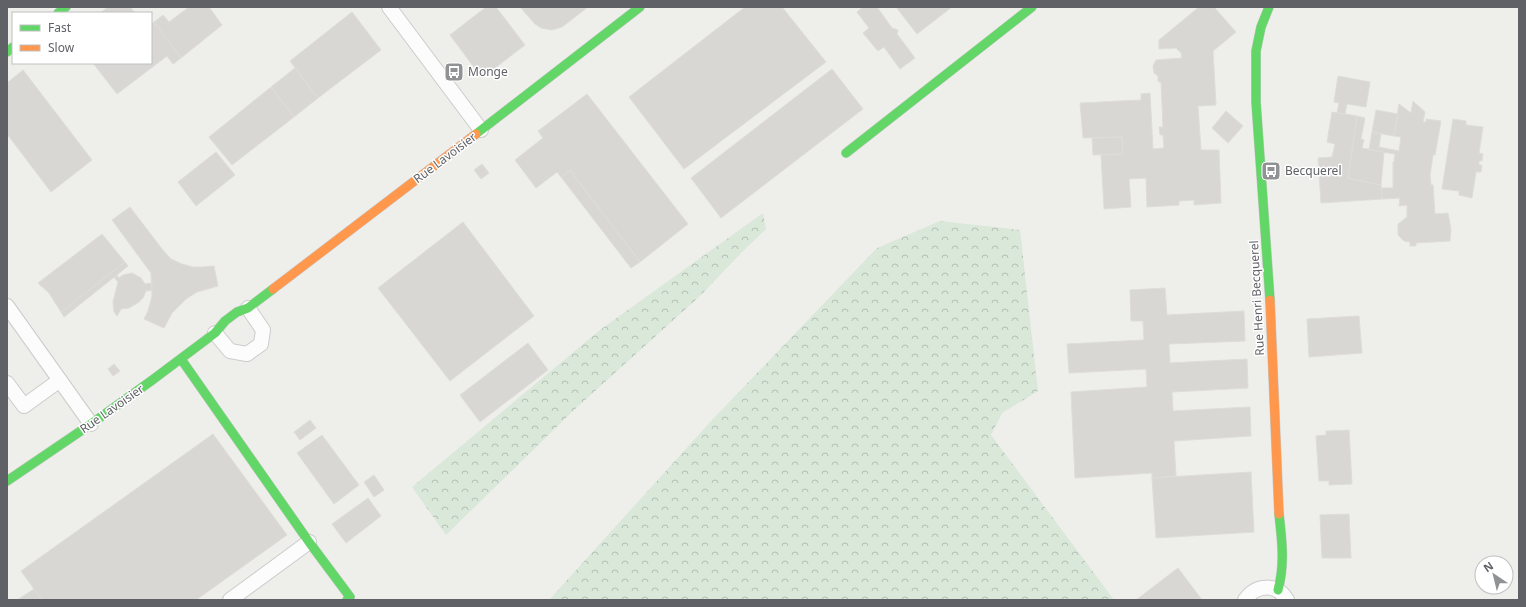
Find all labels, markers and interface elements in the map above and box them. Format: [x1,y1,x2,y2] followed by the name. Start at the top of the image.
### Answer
[12,12,152,64] legend
[48,19,72,36] text: Fast
[48,39,75,56] text: Slow
[443,61,465,83] bus stop icon: Monge
[468,63,508,80] place label: Monge
[410,128,480,187] street label: Rue Lavoisier
[1260,160,1282,182] bus stop icon: Becquerel
[1285,162,1341,179] place label: Becquerel
[1245,240,1268,356] street label: Rue Henri Becquerel
[76,380,147,437] street label: Rue Lavoisier
[1474,555,1514,595] north arrow
[1480,558,1496,575] text: N

